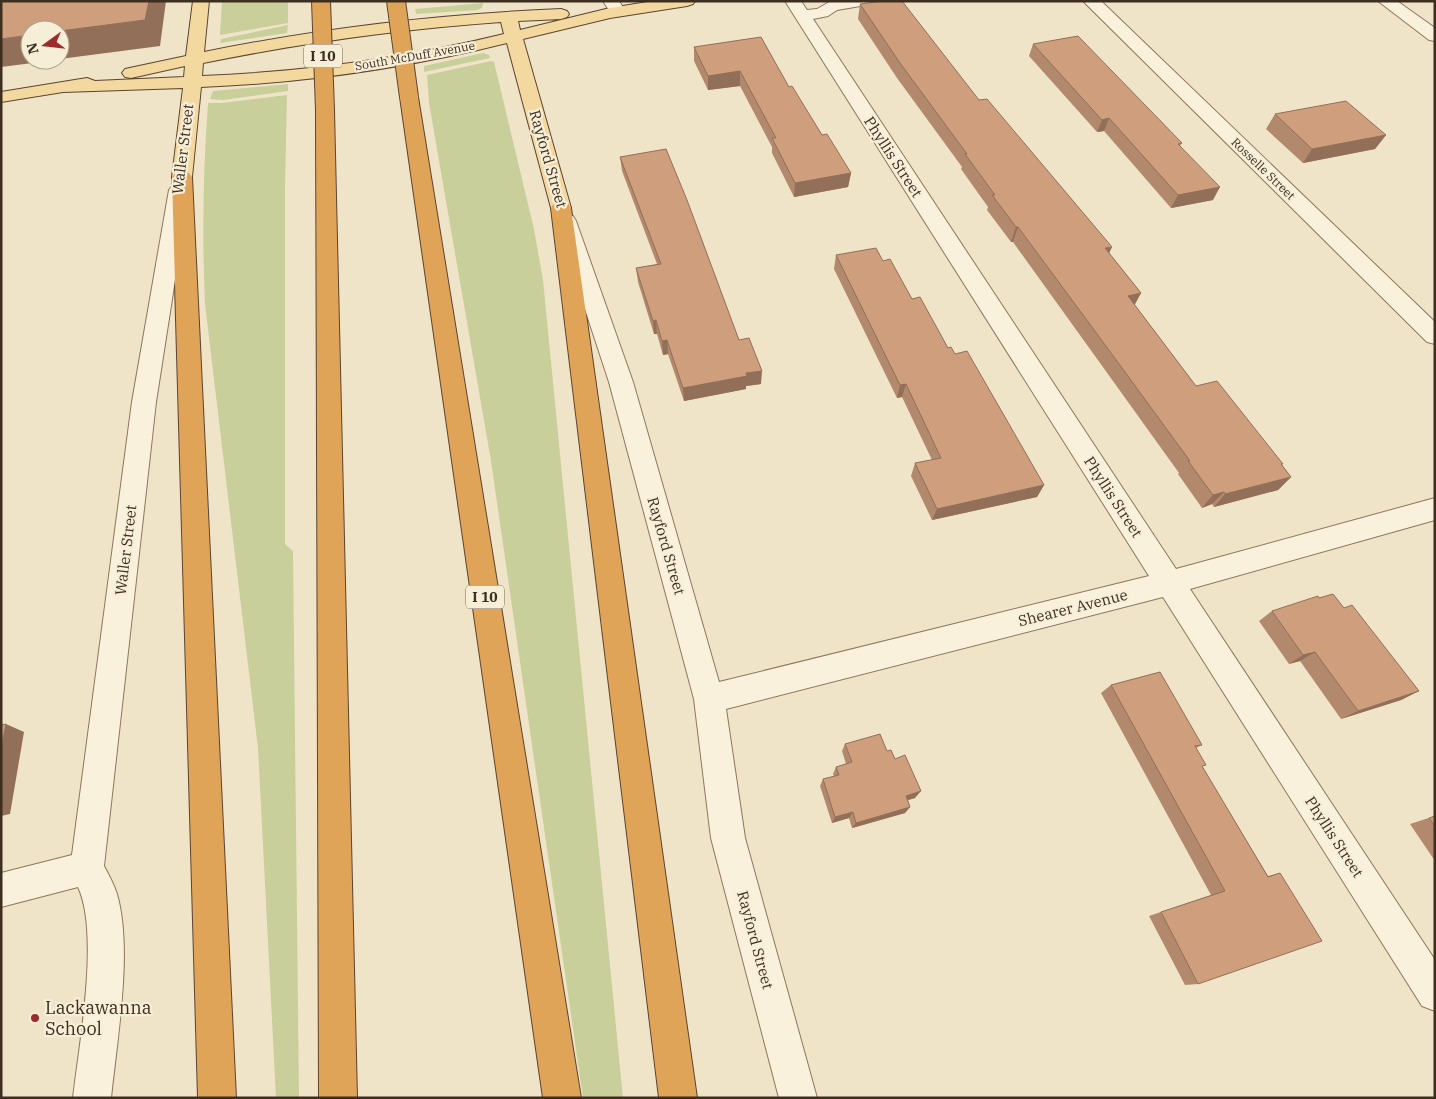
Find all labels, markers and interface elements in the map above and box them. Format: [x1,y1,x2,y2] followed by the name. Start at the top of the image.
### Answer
[20,20,70,70] north arrow
[354,38,476,73] street label: South McDuff Avenue
[22,41,43,56] text: N
[304,44,342,68] road number: I 10
[168,103,197,195] street label: Waller Street
[525,108,572,210] street label: Rayford Street
[860,112,927,201] street label: Phyllis Street
[1228,134,1298,203] street label: Rosselle Street
[1080,452,1147,541] street label: Phyllis Street
[643,495,690,597] street label: Rayford Street
[111,504,140,596] street label: Waller Street
[1016,585,1130,630] street label: Shearer Avenue
[466,586,504,608] road number: I 10
[1301,792,1368,881] street label: Phyllis Street
[733,889,778,991] street label: Rayford Street
[45,996,152,1040] place label: Lackawanna School
[29,1012,41,1024] marker: Lackawanna School

